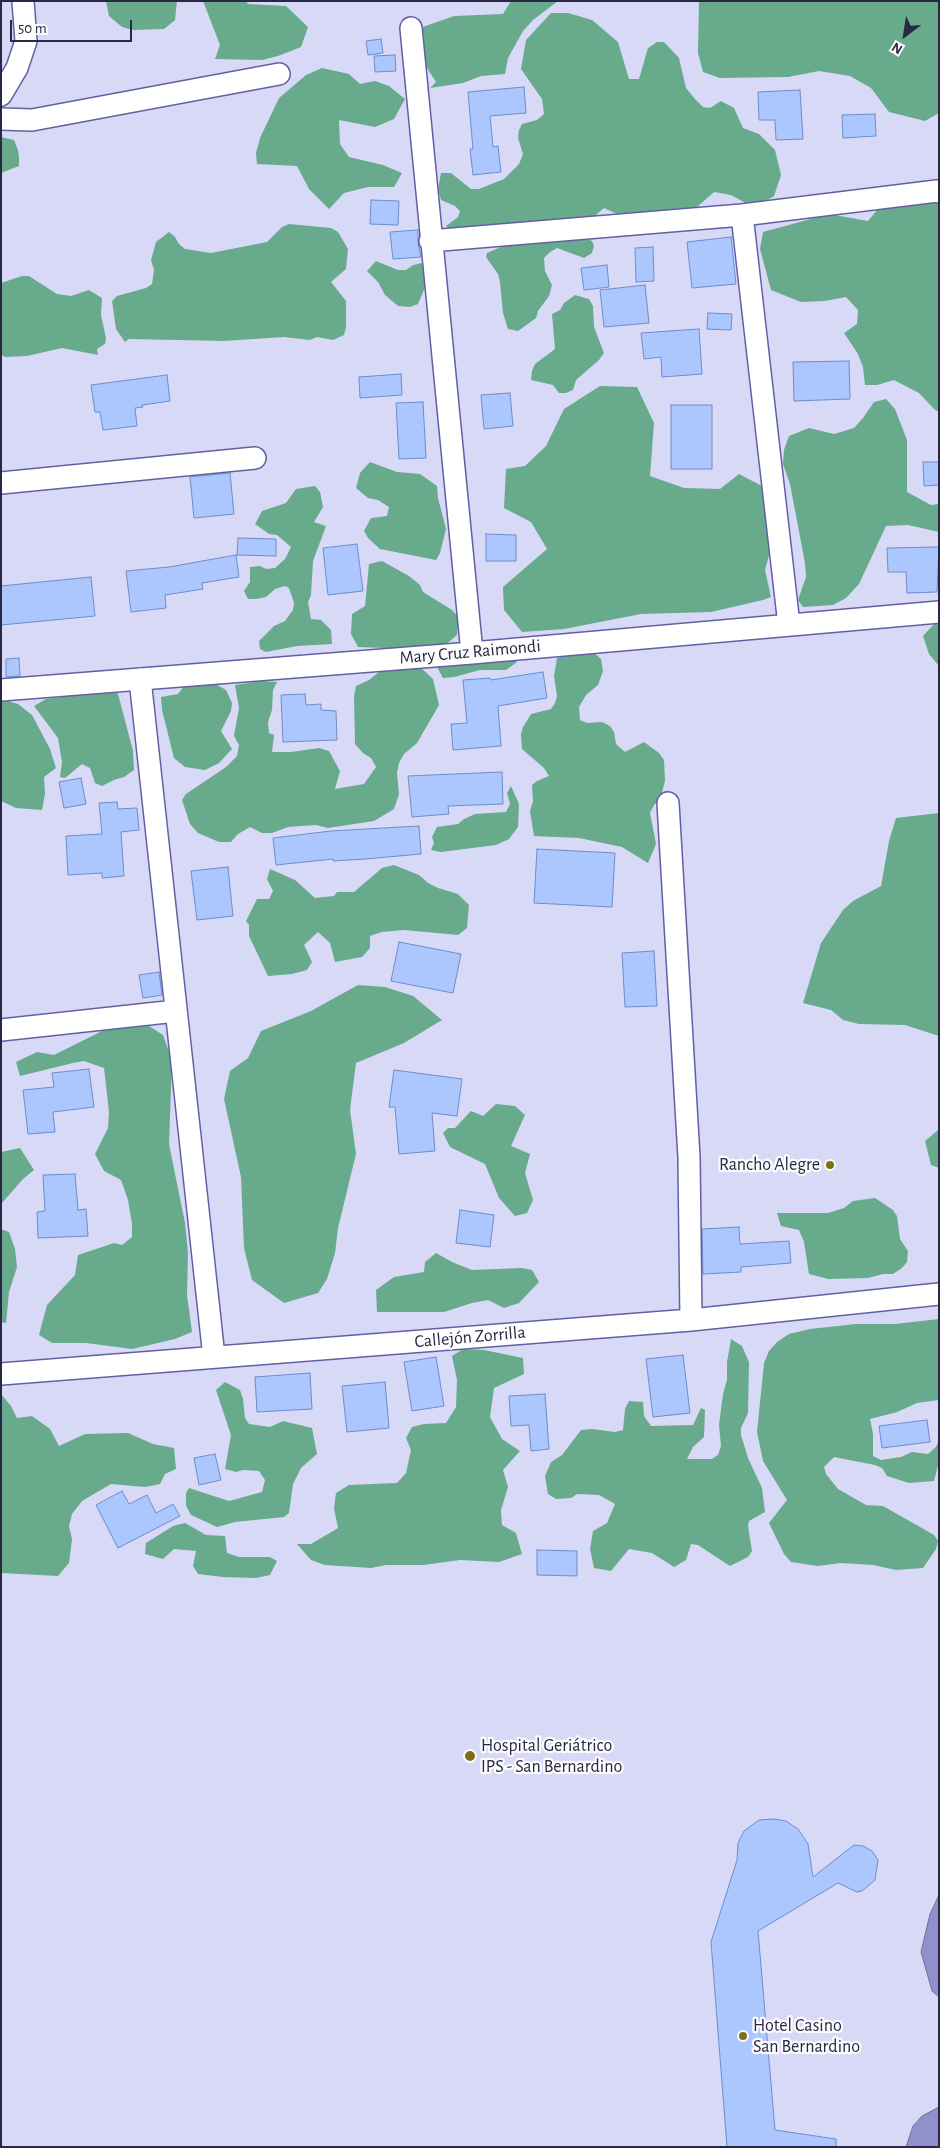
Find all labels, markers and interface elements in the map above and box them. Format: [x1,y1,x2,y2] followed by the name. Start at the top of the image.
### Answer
[12,10,135,42] scale bar
[880,10,930,60] north arrow
[18,21,47,36] text: 50 m
[890,39,905,56] text: N
[399,635,541,669] street label: Mary Cruz Raimondi
[719,1154,820,1176] place label: Rancho Alegre
[824,1159,836,1171] marker: Rancho Alegre
[414,1321,526,1353] street label: Callejón Zorrilla
[481,1735,622,1778] place label: Hospital Geriátrico IPS - San Bernardino
[463,1749,477,1763] marker: Hospital Geriátrico IPS - San Bernardino
[753,2015,860,2058] place label: Hotel Casino San Bernardino
[737,2030,749,2042] marker: Hotel Casino San Bernardino

